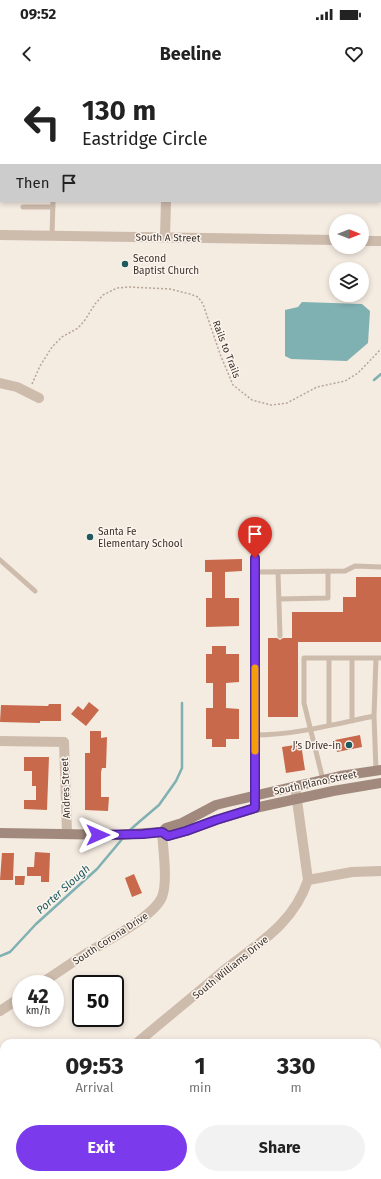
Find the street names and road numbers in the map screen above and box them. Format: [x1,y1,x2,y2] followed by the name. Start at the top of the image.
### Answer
[136,231,201,245] street label: South A Street
[210,319,243,380] street label: Rails to Trails
[59,757,73,819] street label: Andres Street
[273,768,358,798] street label: South Plano Street
[71,910,150,968] street label: South Corona Drive
[190,934,271,1002] street label: South Williams Drive

